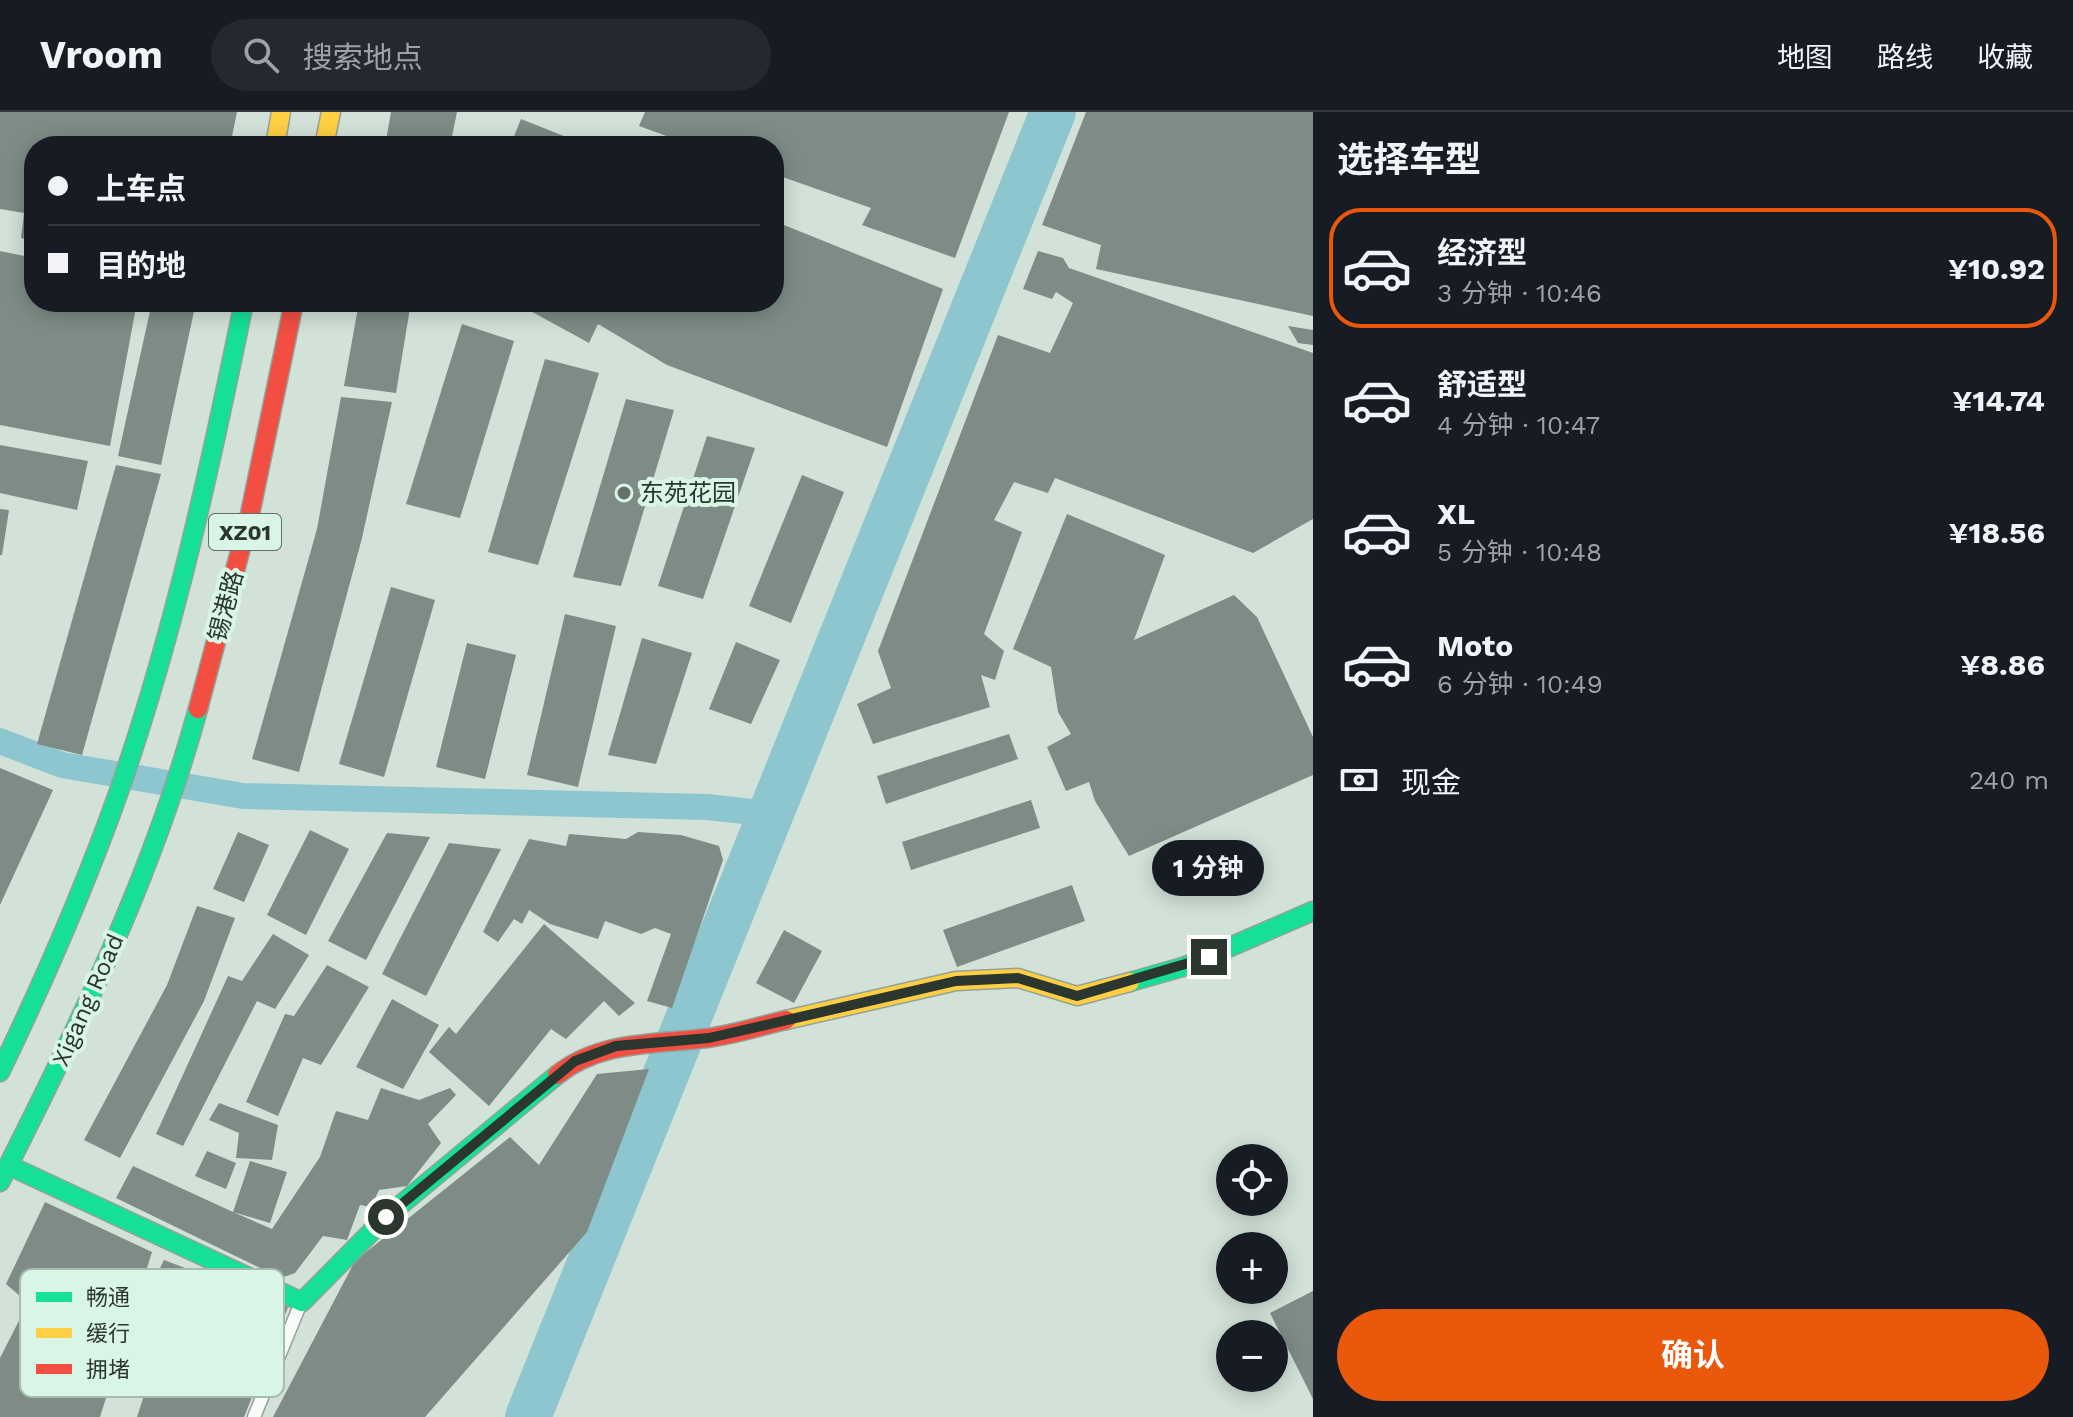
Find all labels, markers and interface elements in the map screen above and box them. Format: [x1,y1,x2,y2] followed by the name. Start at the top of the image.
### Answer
[211,19,771,91] search box
[40,33,163,77] text: Vroom
[239,33,283,77] icon: search
[303,40,423,75] text: 搜索地点
[1777,41,1833,74] text: 地图
[1877,41,1933,74] text: 路线
[1977,41,2033,74] text: 收藏
[1337,139,1481,181] text: 选择车型
[96,171,186,206] text: 上车点
[1341,232,1413,304] icon: car
[1437,235,1527,270] text: 经济型
[96,248,186,283] text: 目的地
[1948,251,2045,286] text: ¥10.92
[1437,278,1602,308] text: 3 分钟 · 10:46
[1341,364,1413,436] icon: car
[1437,367,1527,402] text: 舒适型
[1952,383,2045,418] text: ¥14.74
[1437,410,1600,440] text: 4 分钟 · 10:47
[640,479,736,507] place label: 东苑花园
[615,484,633,502] marker: 东苑花园
[1341,496,1413,568] icon: car
[1437,496,1475,531] text: XL
[209,514,281,550] road number: XZ01
[1949,515,2045,550] text: ¥18.56
[1437,537,1602,567] text: 5 分钟 · 10:48
[203,568,249,644] street label: 锡港路
[1341,628,1413,700] icon: car
[1437,628,1513,663] text: Moto
[1960,647,2045,682] text: ¥8.86
[1437,669,1603,699] text: 6 分钟 · 10:49
[1337,758,1381,802] icon: cash
[1401,765,1461,800] text: 现金
[1969,765,2049,795] text: 240 m
[1153,841,1265,897] callout: 1 分钟
[1173,853,1243,883] text: 1 分钟
[46,930,130,1070] street label: Xigang Road
[1191,939,1227,975] route end
[1216,1144,1288,1392] map controls
[1216,1144,1288,1216] button: locate
[368,1199,404,1235] route start
[1216,1232,1288,1304] button: +
[20,1269,284,1397] legend
[86,1285,130,1310] text: 畅通
[1337,1309,2049,1401] button: 确认
[1216,1320,1288,1392] button: −
[86,1321,130,1346] text: 缓行
[86,1357,130,1382] text: 拥堵

